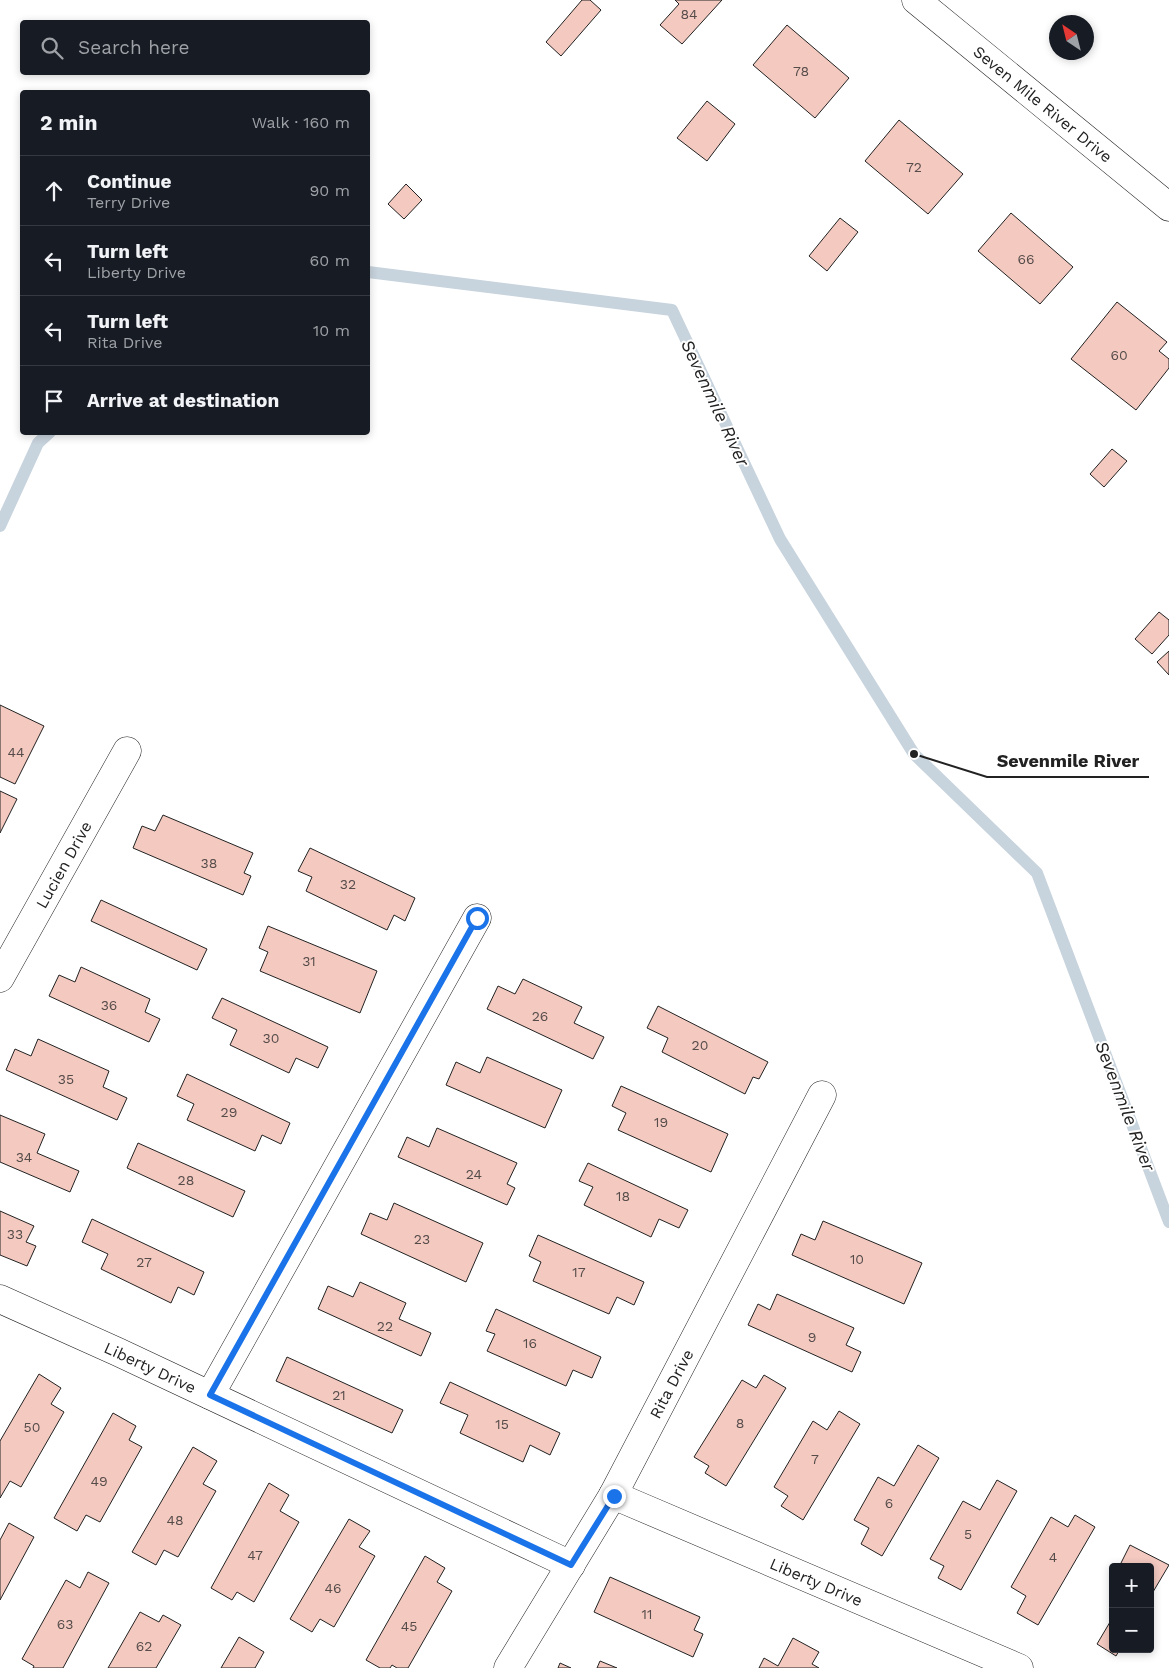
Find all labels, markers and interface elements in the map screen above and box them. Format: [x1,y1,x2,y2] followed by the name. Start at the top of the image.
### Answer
[680,6,698,22] house number: 84
[1049,15,1094,60] north arrow
[20,20,370,75] search box
[38,34,66,62] icon: search
[78,36,189,59] text: Search here
[969,42,1116,167] street label: Seven Mile River Drive
[793,63,809,79] house number: 78
[40,110,97,135] text: 2 min
[252,113,350,132] text: Walk · 160 m
[906,159,922,175] house number: 72
[87,170,171,193] text: Continue
[40,177,68,205] icon: ahead
[309,181,350,200] text: 90 m
[87,193,170,212] text: Terry Drive
[87,240,168,263] text: Turn left
[40,247,68,275] icon: left
[310,251,350,270] text: 60 m
[1017,251,1035,267] house number: 66
[87,263,186,282] text: Liberty Drive
[87,310,168,333] text: Turn left
[40,317,68,345] icon: left
[313,321,350,340] text: 10 m
[87,333,162,352] text: Rita Drive
[677,336,754,470] water label: Sevenmile River
[1110,347,1128,363] house number: 60
[40,387,68,415] icon: arrive
[87,389,279,412] text: Arrive at destination
[7,744,25,760] house number: 44
[987,744,1149,777] callout: Sevenmile River
[997,750,1140,771] text: Sevenmile River
[32,818,96,912] street label: Lucien Drive
[201,855,217,871] house number: 38
[340,876,356,892] house number: 32
[466,907,489,930] route start
[302,953,316,969] house number: 31
[101,997,117,1013] house number: 36
[532,1008,548,1024] house number: 26
[263,1030,279,1046] house number: 30
[692,1037,708,1053] house number: 20
[1091,1038,1160,1175] water label: Sevenmile River
[58,1071,74,1087] house number: 35
[221,1104,237,1120] house number: 29
[654,1114,668,1130] house number: 19
[16,1149,32,1165] house number: 34
[466,1166,482,1182] house number: 24
[178,1172,194,1188] house number: 28
[616,1188,630,1204] house number: 18
[7,1226,23,1242] house number: 33
[414,1231,430,1247] house number: 23
[850,1251,864,1267] house number: 10
[136,1254,152,1270] house number: 27
[572,1264,586,1280] house number: 17
[377,1318,393,1334] house number: 22
[808,1329,816,1345] house number: 9
[523,1335,537,1351] house number: 16
[101,1338,199,1397] street label: Liberty Drive
[646,1346,698,1422] street label: Rita Drive
[332,1387,346,1403] house number: 21
[736,1415,744,1431] house number: 8
[495,1416,509,1432] house number: 15
[24,1419,40,1435] house number: 50
[811,1451,819,1467] house number: 7
[90,1473,108,1489] house number: 49
[603,1485,626,1508] route end
[885,1495,893,1511] house number: 6
[166,1512,184,1528] house number: 48
[964,1526,972,1542] house number: 5
[247,1547,263,1563] house number: 47
[1049,1549,1057,1565] house number: 4
[767,1554,865,1610] street label: Liberty Drive
[1109,1563,1154,1653] map controls
[1109,1563,1154,1608] button: +
[324,1580,342,1596] house number: 46
[642,1606,652,1622] house number: 11
[1109,1608,1154,1653] button: −
[57,1616,73,1632] house number: 63
[401,1618,417,1634] house number: 45
[136,1638,152,1654] house number: 62

